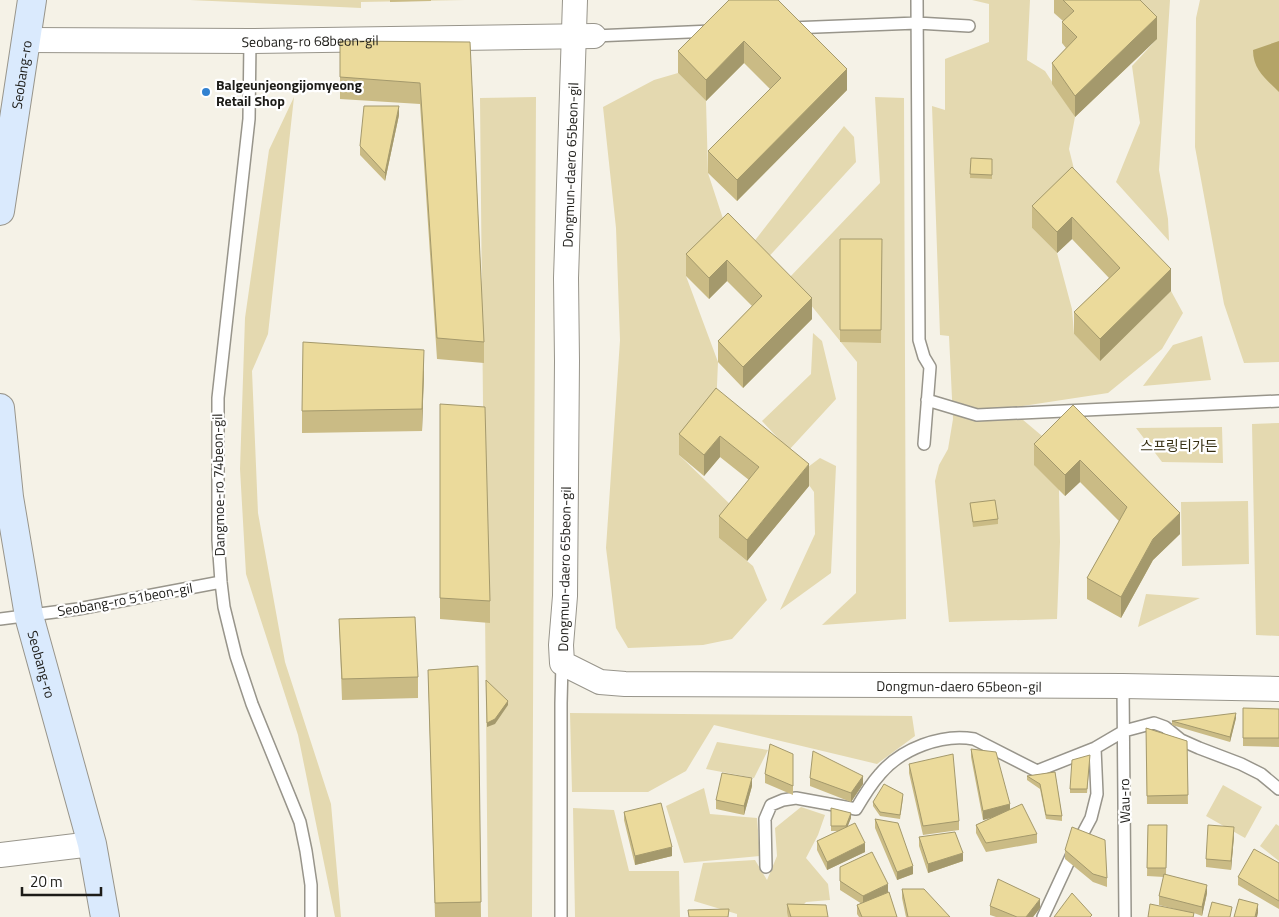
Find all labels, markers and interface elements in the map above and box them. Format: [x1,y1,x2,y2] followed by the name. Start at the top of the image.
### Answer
[241,29,379,52] street label: Seobang-ro 68beon-gil
[5,39,36,110] street label: Seobang-ro
[216,74,363,111] place label: Balgeunjeongijomyeong Retail Shop
[557,82,583,248] street label: Dongmun-daero 65beon-gil
[200,86,212,98] marker: Balgeunjeongijomyeong Retail Shop
[206,413,230,557] street label: Dangmoe-ro 74beon-gil
[1140,435,1218,456] park label: 스프링티가든
[552,486,576,652] street label: Dongmun-daero 65beon-gil
[56,577,194,621] street label: Seobang-ro 51beon-gil
[23,628,62,700] street label: Seobang-ro
[876,675,1042,696] street label: Dongmun-daero 65beon-gil
[1113,778,1135,824] street label: Wau-ro
[22,864,101,896] scale bar
[30,870,63,893] text: 20 m

